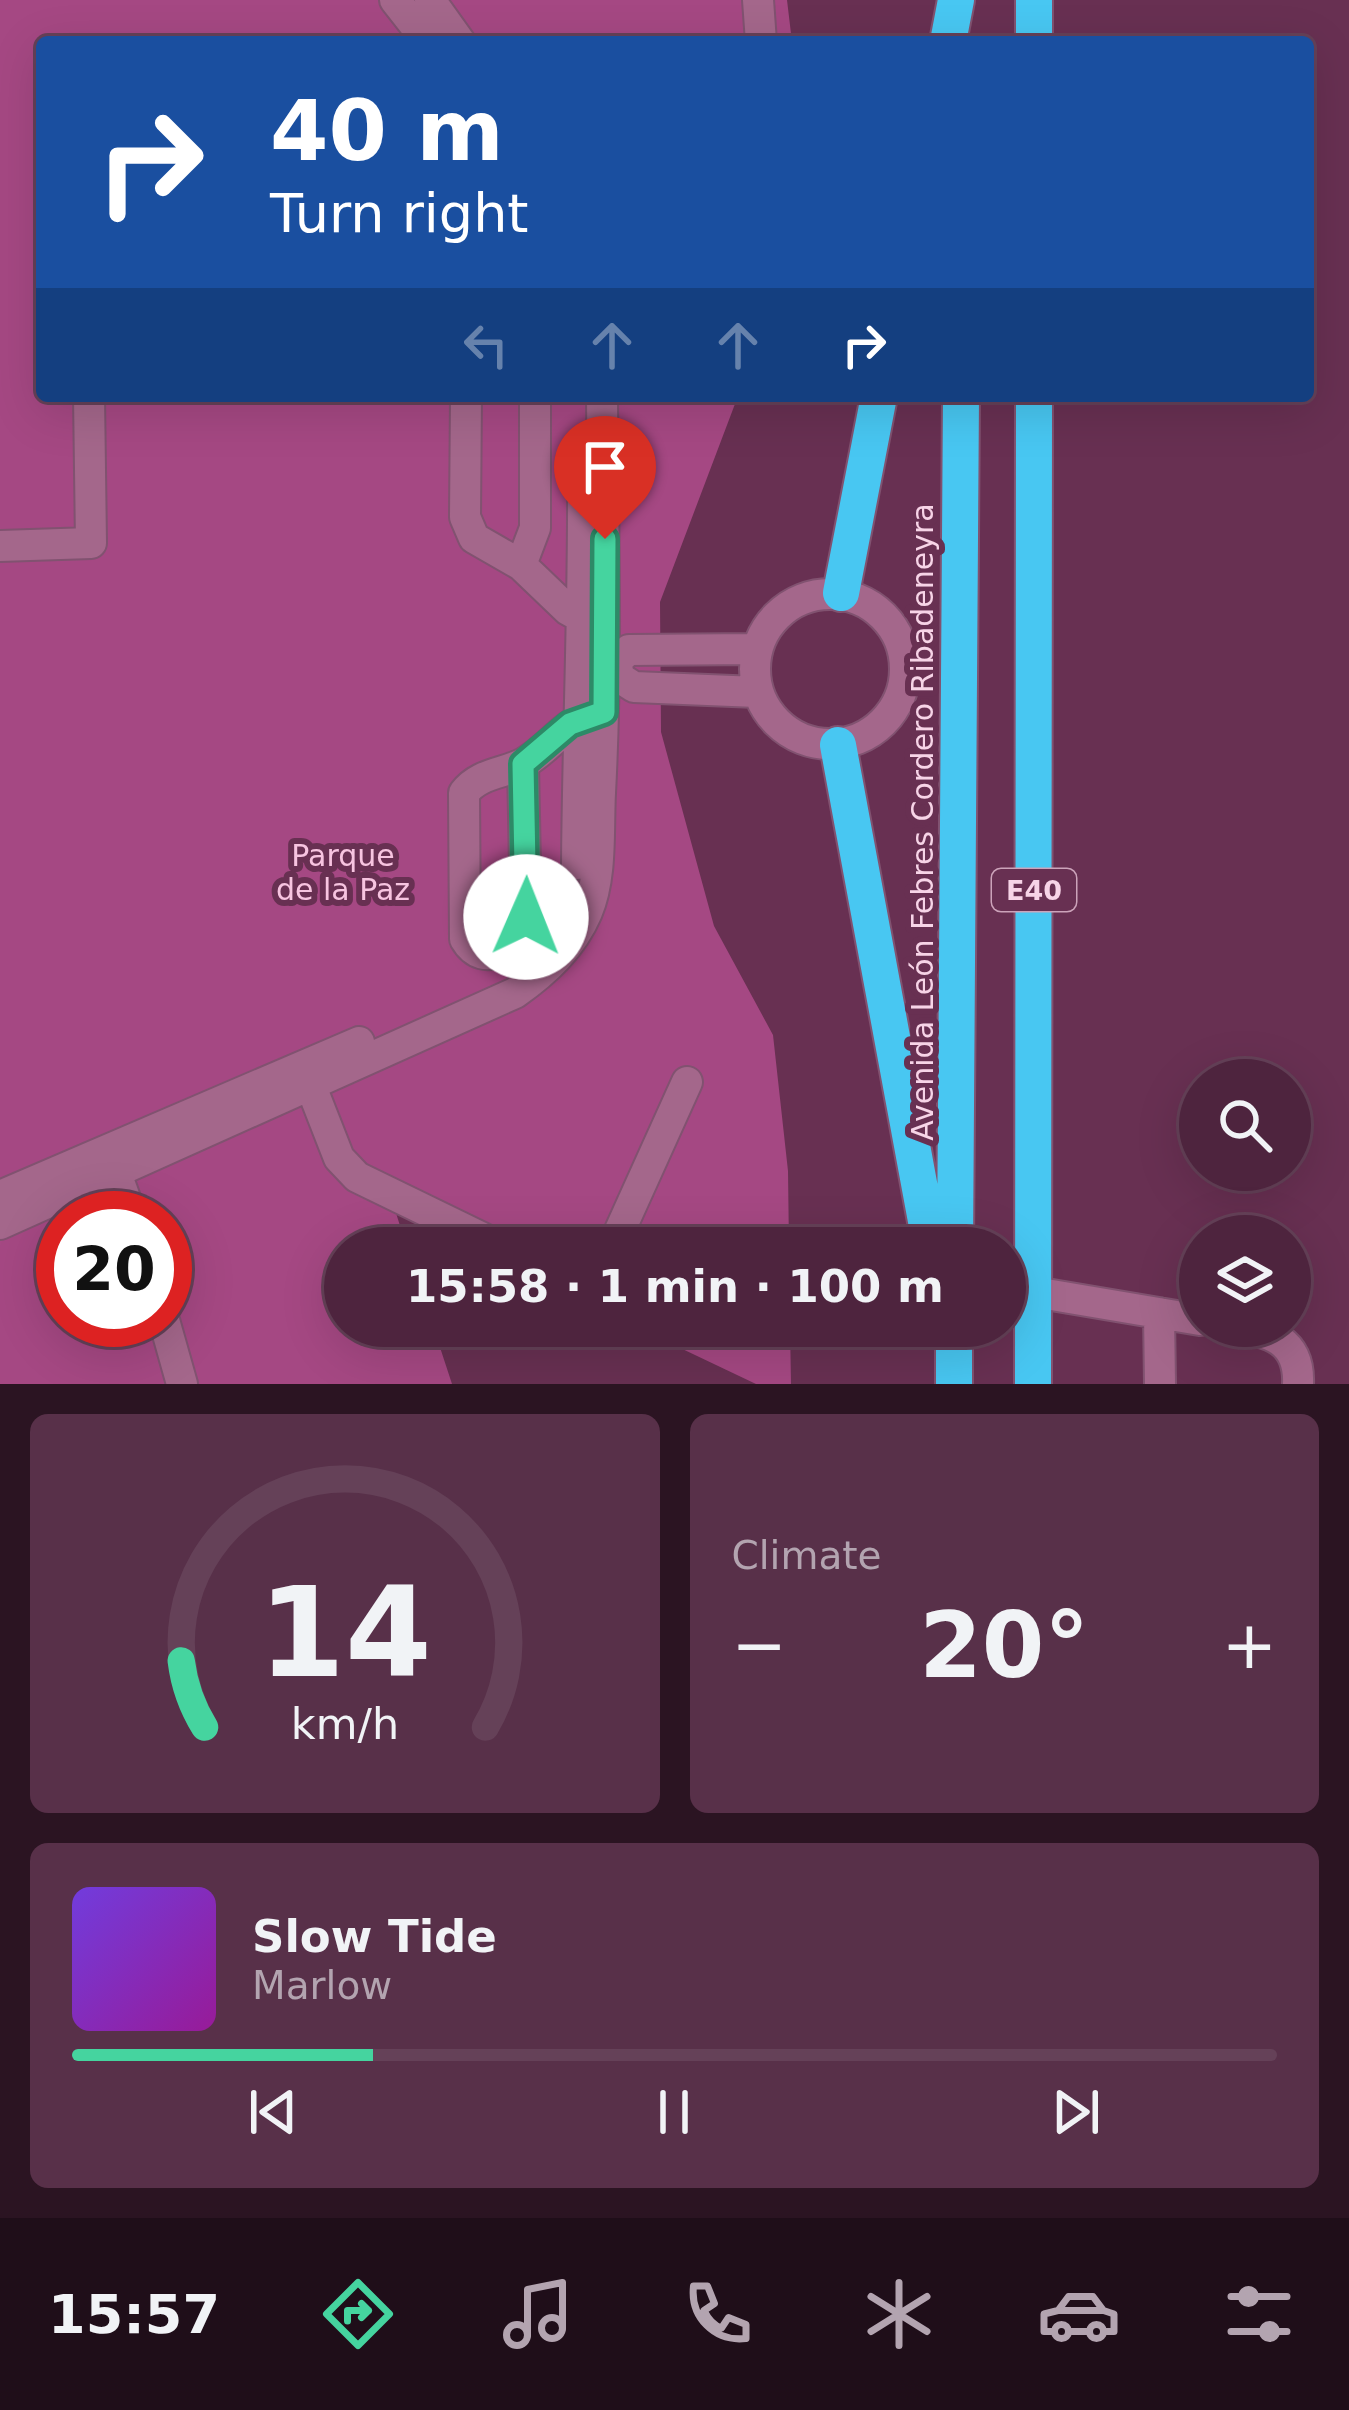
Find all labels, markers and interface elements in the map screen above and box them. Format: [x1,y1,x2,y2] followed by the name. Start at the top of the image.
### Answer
[270,82,504,180] text: 40 m
[72,84,228,240] icon: right
[270,182,529,245] text: Turn right
[453,312,519,378] icon: left
[579,312,645,378] icon: ahead
[705,312,771,378] icon: ahead
[831,312,897,378] icon: right
[554,416,656,539] pin
[572,434,638,500] icon: arrive
[905,503,940,1141] street label: Avenida León Febres Cordero Ribadeneyra
[276,838,410,907] park label: Parque de la Paz
[463,854,589,980] position arrow
[992,869,1076,911] road number: E40
[1179,1059,1311,1347] map controls
[1179,1059,1311,1191] button: search
[36,1191,192,1347] speed limit sign: 20
[1179,1215,1311,1347] button: layers
[406,1260,944,1313] text: 15:58 · 1 min · 100 m
[732,1533,882,1578] text: Climate
[258,1560,432,1705] text: 14
[919,1593,1089,1698] text: 20°
[732,1607,787,1684] text: −
[1222,1607,1277,1684] text: +
[291,1698,399,1748] text: km/h
[252,1910,497,1963] text: Slow Tide
[252,1963,392,2008] text: Marlow
[240,2079,306,2145] icon: previous
[641,2079,707,2145] icon: pause
[1043,2079,1109,2145] icon: next
[316,2272,400,2356] icon: directions
[496,2272,580,2356] icon: music
[676,2272,760,2356] icon: phone
[857,2272,941,2356] icon: climate
[1037,2272,1121,2356] icon: car
[1217,2272,1301,2356] icon: filters
[48,2283,220,2346] text: 15:57

